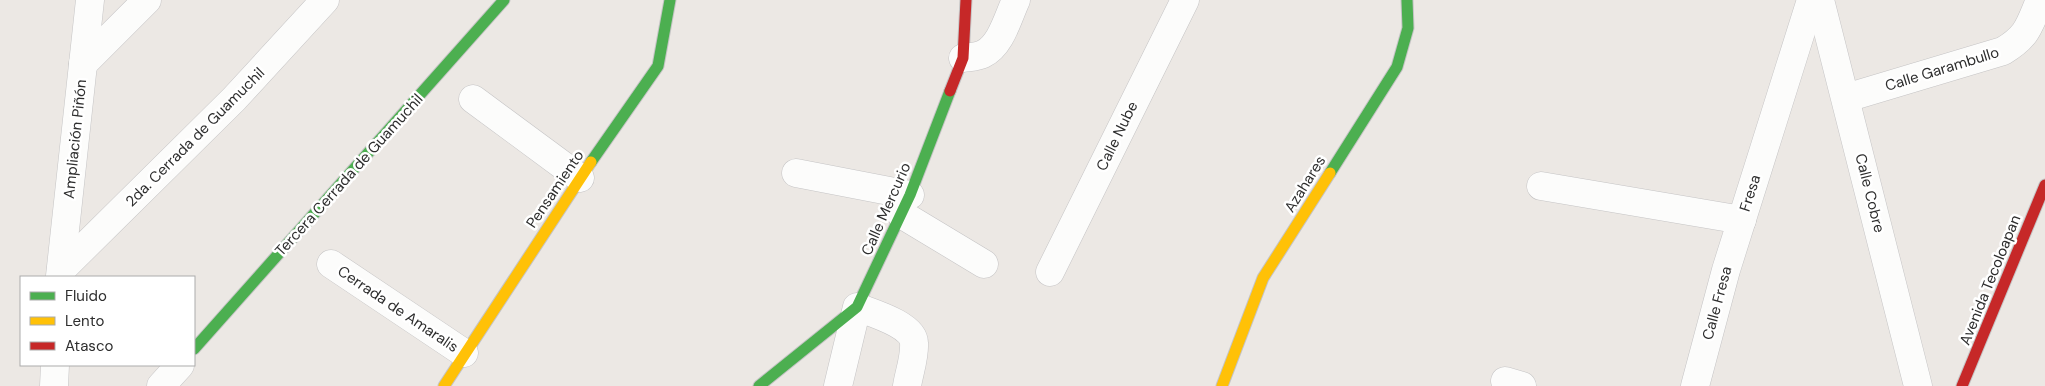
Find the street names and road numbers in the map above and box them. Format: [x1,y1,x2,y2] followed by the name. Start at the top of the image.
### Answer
[1883,42,2002,96] street label: Calle Garambullo
[121,63,269,211] street label: 2da. Cerrada de Guamuchil
[59,78,91,200] street label: Ampliación Piñón
[271,90,427,260] street label: Tercera Cerrada de Guamuchil
[1092,98,1142,174] street label: Calle Nube
[522,146,588,232] street label: Pensamiento
[1851,151,1889,235] street label: Calle Cobre
[1280,152,1330,216] street label: Azahares
[857,159,915,259] street label: Calle Mercurio
[1735,172,1765,214] street label: Fresa
[1955,212,2025,348] street label: Avenida Tecoloapan
[334,261,462,357] street label: Cerrada de Amaralis
[1698,264,1736,342] street label: Calle Fresa

